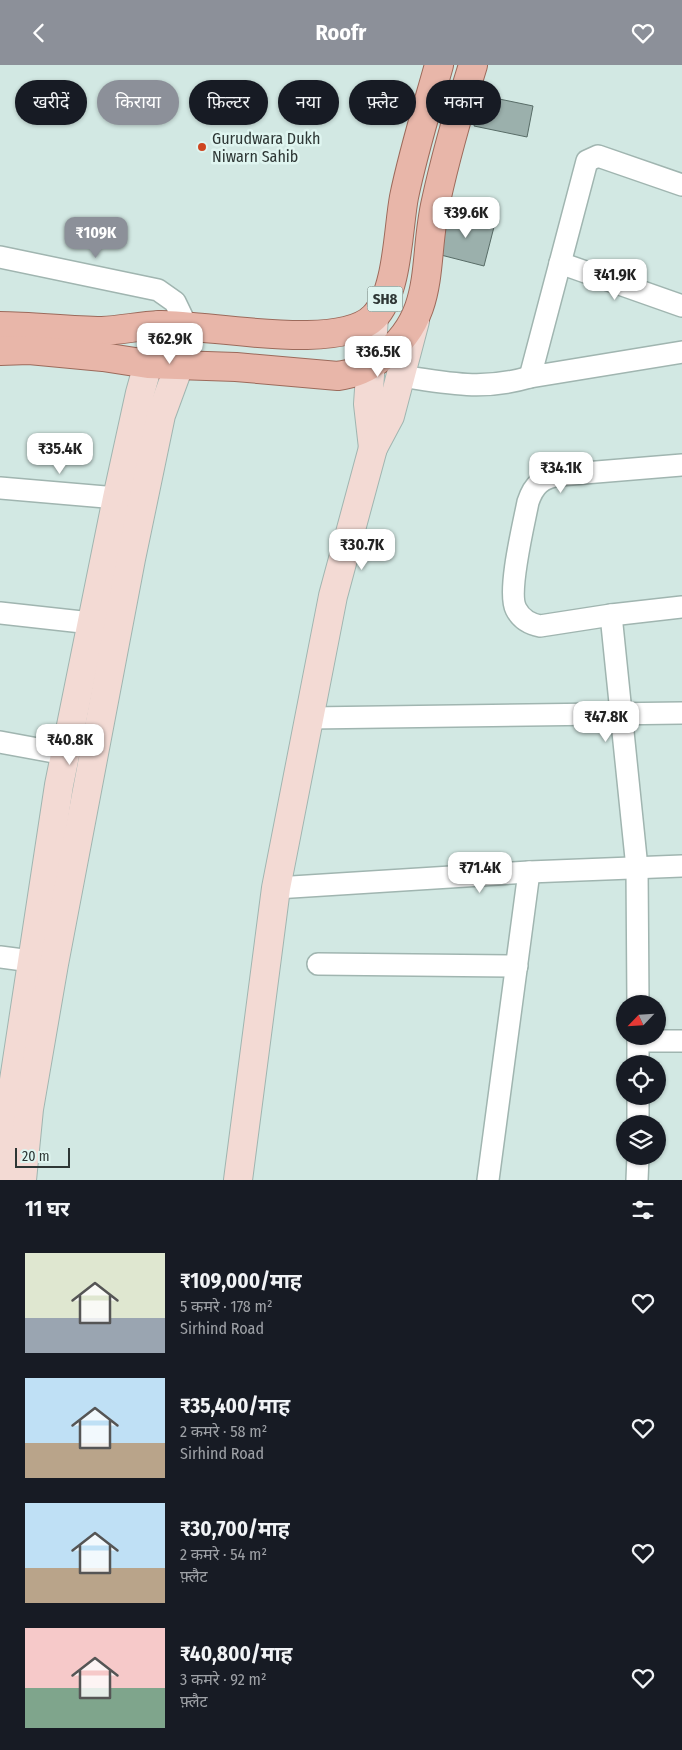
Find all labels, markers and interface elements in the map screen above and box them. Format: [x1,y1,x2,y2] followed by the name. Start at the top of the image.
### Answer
[25,19,53,47] icon: back
[316,19,366,46] text: Roofr
[629,19,657,47] icon: heart
[15,80,87,125] chip: खरीदें
[97,80,179,125] chip: किराया
[189,80,268,125] chip: फ़िल्टर
[278,80,339,125] chip: नया
[349,80,416,125] chip: फ़्लैट
[426,80,501,125] chip: मकान
[212,129,320,166] place label: Gurudwara Dukh Niwarn Sahib
[196,141,208,153] marker: Gurudwara Dukh Niwarn Sahib
[425,197,507,239] pin: ₹39.6K
[444,203,488,222] text: ₹39.6K
[61,217,131,259] pin: ₹109K
[76,223,116,242] text: ₹109K
[574,259,656,301] pin: ₹41.9K
[594,265,636,284] text: ₹41.9K
[368,287,402,311] road number: SH8
[129,323,211,365] pin: ₹62.9K
[148,329,192,348] text: ₹62.9K
[337,335,419,378] pin: ₹36.5K
[356,342,400,361] text: ₹36.5K
[19,433,101,475] pin: ₹35.4K
[38,439,82,458] text: ₹35.4K
[520,451,602,494] pin: ₹34.1K
[540,458,582,477] text: ₹34.1K
[321,529,403,571] pin: ₹30.7K
[340,535,384,554] text: ₹30.7K
[565,701,647,743] pin: ₹47.8K
[584,707,628,726] text: ₹47.8K
[29,723,111,766] pin: ₹40.8K
[47,730,93,749] text: ₹40.8K
[439,851,521,894] pin: ₹71.4K
[459,858,501,877] text: ₹71.4K
[616,995,666,1045] north arrow
[616,995,666,1165] map controls
[616,1055,666,1105] button: locate
[616,1115,666,1165] button: layers
[15,1145,70,1168] scale bar
[22,1148,50,1165] text: 20 m
[25,1196,70,1222] text: 11 घर
[629,1196,657,1224] icon: filters
[180,1268,302,1294] text: ₹109,000/माह
[65,1273,125,1333] icon: home
[629,1289,657,1317] icon: heart
[180,1297,273,1316] text: 5 कमरे · 178 m²
[180,1319,264,1338] text: Sirhind Road
[180,1393,290,1419] text: ₹35,400/माह
[65,1398,125,1458] icon: home
[629,1414,657,1442] icon: heart
[180,1422,267,1441] text: 2 कमरे · 58 m²
[180,1444,264,1463] text: Sirhind Road
[180,1516,290,1542] text: ₹30,700/माह
[65,1523,125,1583] icon: home
[629,1539,657,1567] icon: heart
[180,1545,267,1564] text: 2 कमरे · 54 m²
[180,1567,208,1586] text: फ़्लैट
[180,1641,292,1667] text: ₹40,800/माह
[65,1648,125,1708] icon: home
[629,1664,657,1692] icon: heart
[180,1670,267,1689] text: 3 कमरे · 92 m²
[180,1692,208,1711] text: फ़्लैट

